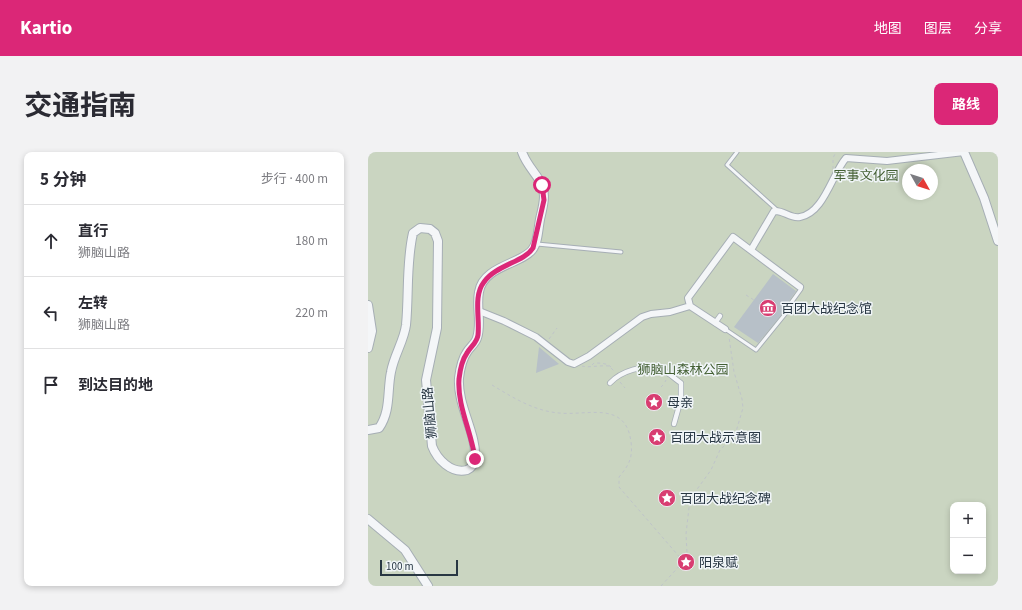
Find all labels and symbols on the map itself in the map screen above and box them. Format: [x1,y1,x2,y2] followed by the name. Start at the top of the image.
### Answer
[902,164,938,200] north arrow
[833,167,899,185] park label: 军事文化园
[533,176,551,194] route start
[758,298,778,318] museum icon: 百团大战纪念馆
[781,300,872,318] place label: 百团大战纪念馆
[637,361,729,379] park label: 狮脑山森林公园
[419,386,441,440] street label: 狮脑山路
[644,392,664,412] place icon: 母亲
[667,394,693,412] place label: 母亲
[647,427,667,447] place icon: 百团大战示意图
[670,429,761,447] place label: 百团大战示意图
[466,450,484,468] route end
[657,488,677,508] place icon: 百团大战纪念碑
[680,490,771,508] place label: 百团大战纪念碑
[676,552,696,572] place icon: 阳泉赋
[699,554,738,572] place label: 阳泉赋
[380,558,458,577] scale bar

